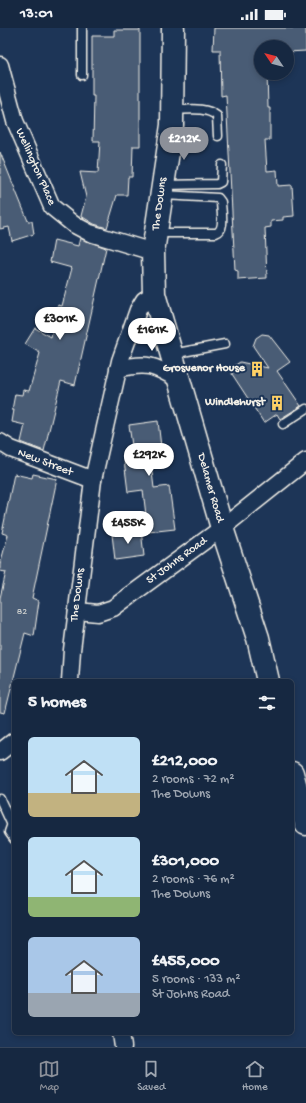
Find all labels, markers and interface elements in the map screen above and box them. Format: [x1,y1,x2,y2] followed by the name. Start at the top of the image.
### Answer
[20,5,53,23] text: 13:01
[254,40,294,80] north arrow
[254,40,294,80] map controls
[12,126,59,208] street label: Wellington Place
[156,127,212,161] pin: £212K
[169,132,199,147] text: £212K
[149,176,171,232] street label: The Downs
[32,307,88,341] pin: £301K
[44,312,76,327] text: £301K
[124,318,180,352] pin: £161K
[137,323,167,338] text: £161K
[248,360,266,378] building icon: Grosvenor House
[163,362,246,376] place label: Grosvenor House
[268,394,286,412] building icon: Windlehurst
[204,396,266,410] place label: Windlehurst
[121,443,177,477] pin: £292K
[15,446,76,480] street label: New Street
[133,448,165,463] text: £292K
[193,451,227,525] street label: Delamer Road
[100,511,156,545] pin: £455K
[112,516,144,531] text: £455K
[144,534,211,588] street label: St Johns Road
[68,567,88,623] street label: The Downs
[17,606,27,618] house number: 82
[256,692,278,714] icon: filters
[28,693,86,713] text: 5 homes
[152,752,217,772] text: £212,000
[60,753,108,801] icon: home
[152,772,234,787] text: 2 rooms · 72 m²
[152,787,210,802] text: The Downs
[152,852,219,872] text: £301,000
[60,853,108,901] icon: home
[152,872,235,887] text: 2 rooms · 76 m²
[152,887,210,902] text: The Downs
[152,952,220,972] text: £455,000
[60,953,108,1001] icon: home
[152,972,240,987] text: 5 rooms · 133 m²
[152,987,229,1002] text: St Johns Road
[38,1058,60,1094] tab: Map
[137,1058,165,1094] tab: Saved
[242,1058,268,1094] tab: Home

